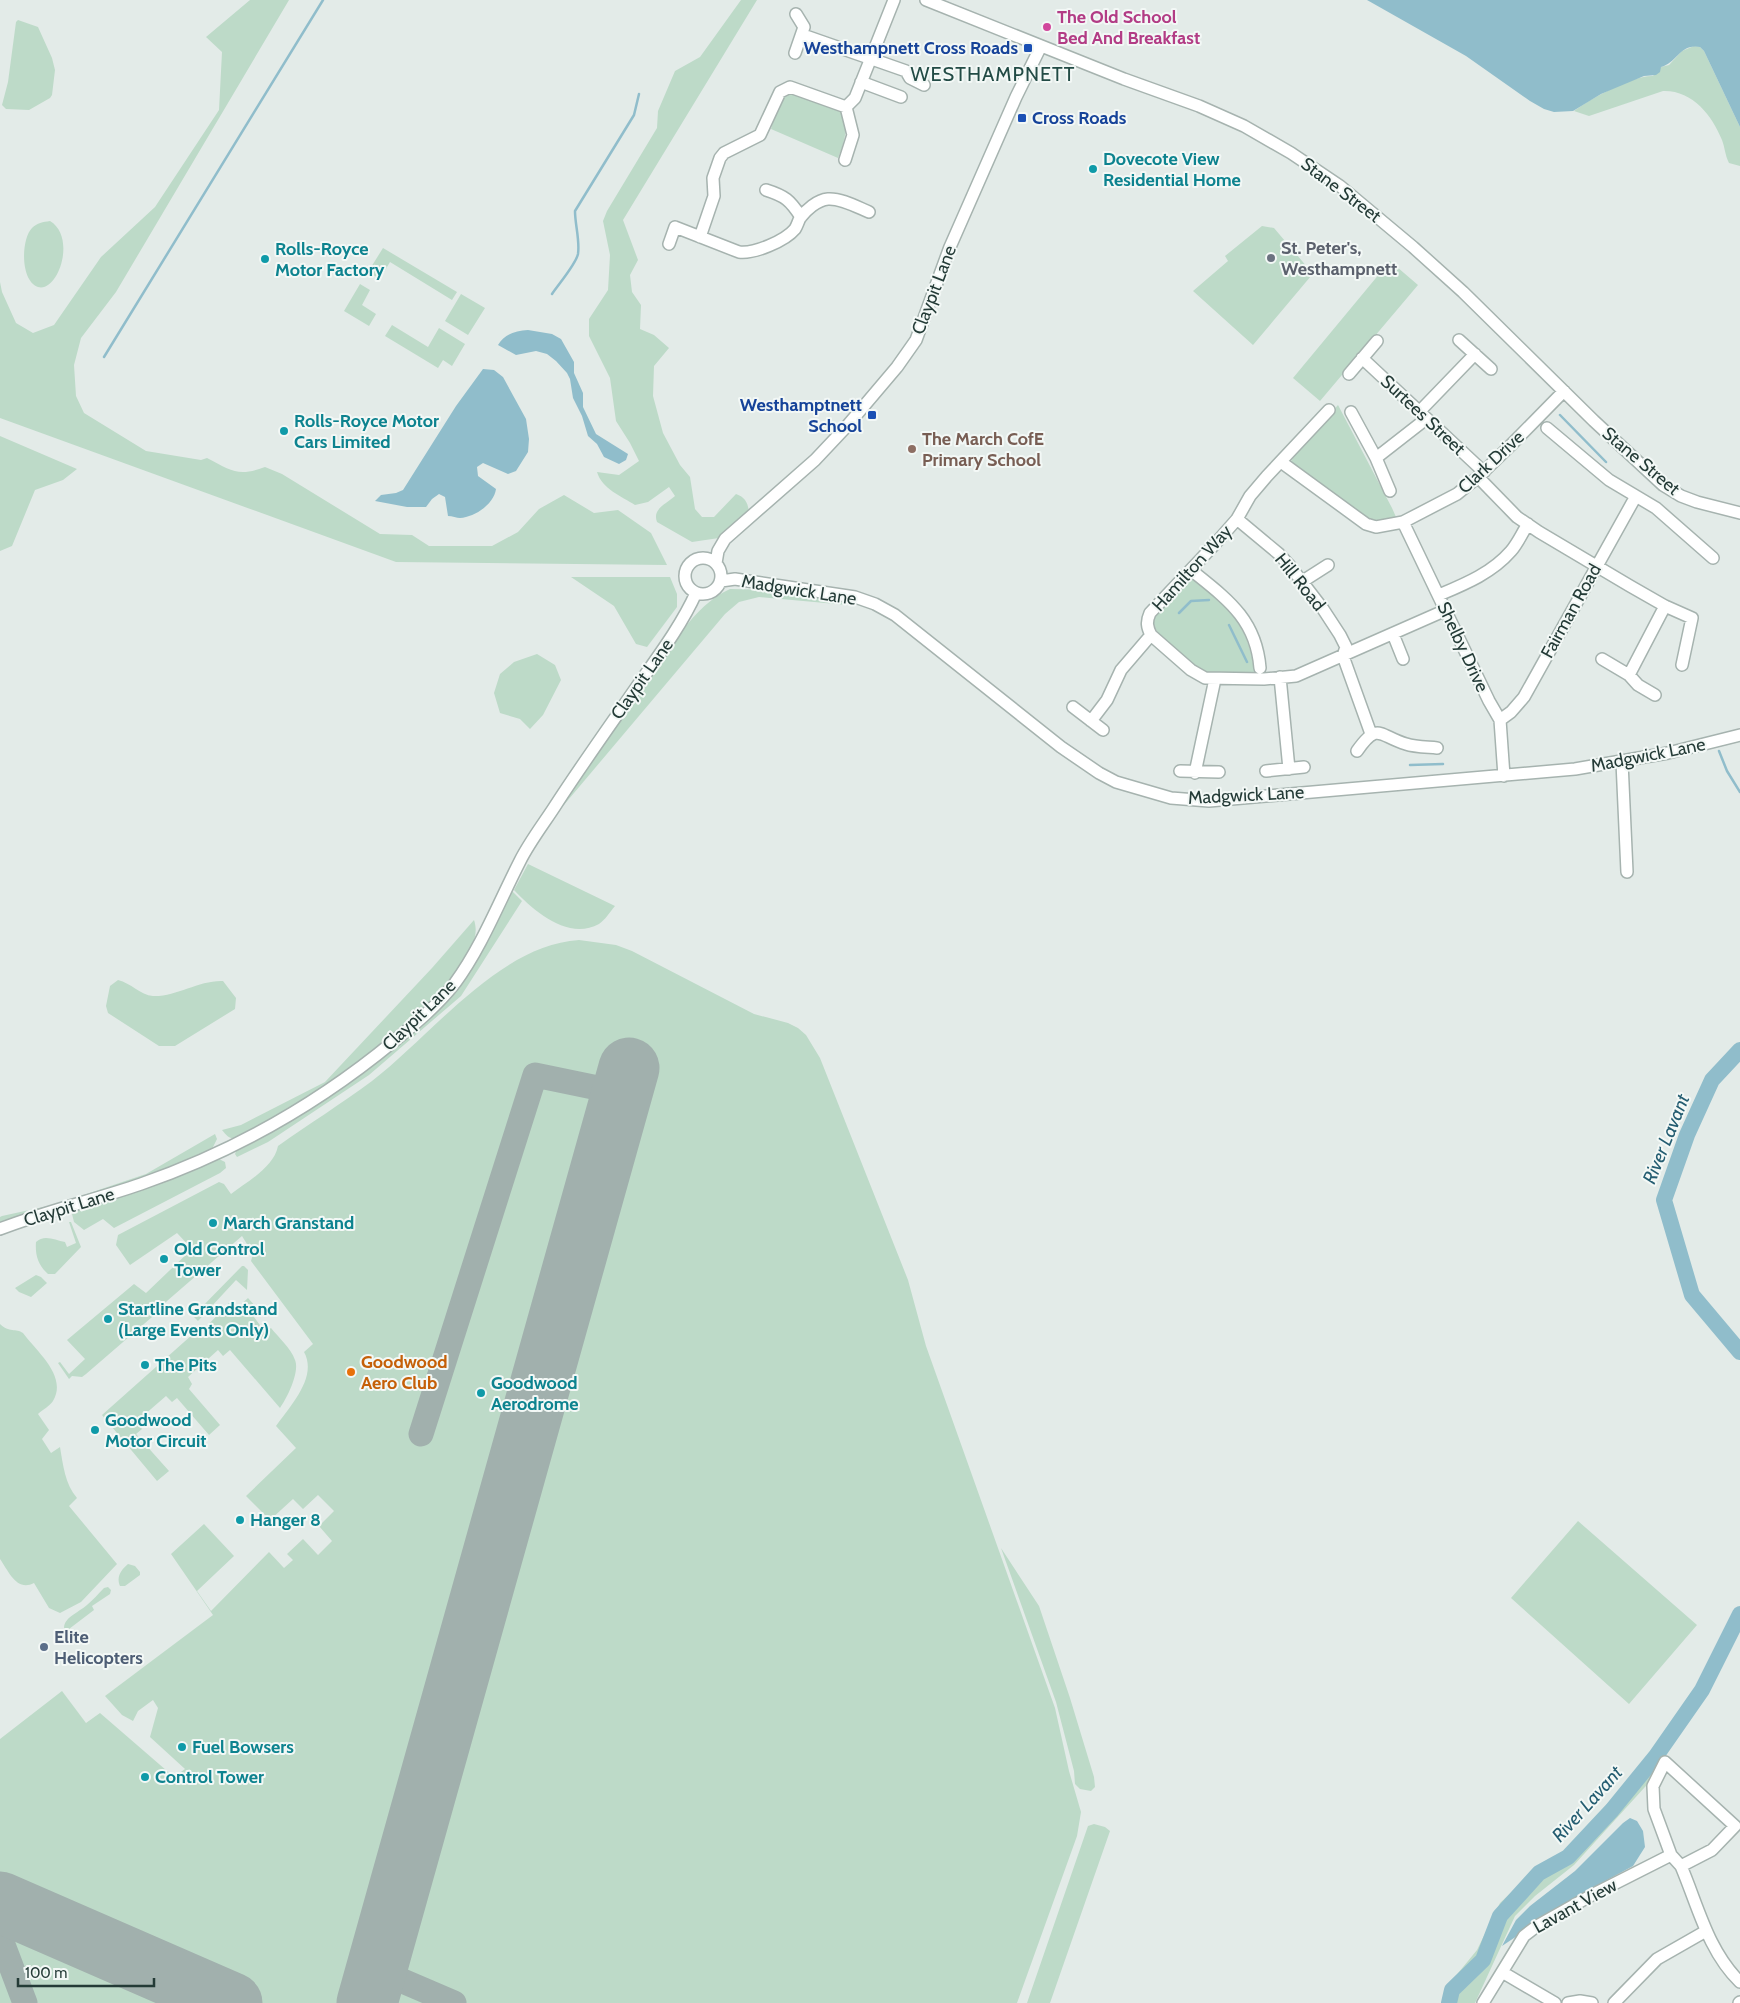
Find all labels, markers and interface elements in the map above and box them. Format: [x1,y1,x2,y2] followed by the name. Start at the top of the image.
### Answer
[1057,6,1200,49] place label: The Old School Bed And Breakfast
[1041,21,1053,33] marker: The Old School Bed And Breakfast
[804,37,1018,59] place label: Westhampnett Cross Roads
[1022,42,1034,54] marker: Westhampnett Cross Roads
[911,62,1075,86] district label: WESTHAMPNETT
[1032,107,1127,129] place label: Cross Roads
[1016,112,1028,124] marker: Cross Roads
[1103,148,1241,191] place label: Dovecote View Residential Home
[1297,153,1385,227] street label: Stane Street
[1087,163,1099,175] marker: Dovecote View Residential Home
[1281,237,1397,280] place label: St. Peter's, Westhampnett
[275,238,385,281] place label: Rolls-Royce Motor Factory
[907,242,961,338] street label: Claypit Lane
[1265,252,1277,264] marker: St. Peter's, Westhampnett
[259,253,271,265] marker: Rolls-Royce Motor Factory
[1376,370,1470,460] street label: Surtees Street
[740,394,862,437] place label: Westhamptnett School
[866,409,878,421] marker: Westhamptnett School
[294,410,439,453] place label: Rolls-Royce Motor Cars Limited
[1598,422,1684,500] street label: Stane Street
[278,425,290,437] marker: Rolls-Royce Motor Cars Limited
[1453,426,1529,498] street label: Clark Drive
[922,428,1044,471] place label: The March CofE Primary School
[906,443,918,455] marker: The March CofE Primary School
[1147,520,1237,616] street label: Hamilton Way
[1270,549,1330,615] street label: Hill Road
[1536,560,1606,662] street label: Fairman Road
[740,570,858,610] street label: Madgwick Lane
[1433,598,1493,696] street label: Shelby Drive
[606,634,678,724] street label: Claypit Lane
[1589,733,1707,777] street label: Madgwick Lane
[1187,781,1305,809] street label: Madgwick Lane
[378,975,460,1055] street label: Claypit Lane
[1638,1090,1695,1187] water label: River Lavant
[21,1183,117,1231] street label: Claypit Lane
[223,1212,354,1234] place label: March Granstand
[207,1217,219,1229] marker: March Granstand
[174,1238,265,1281] place label: Old Control Tower
[158,1253,170,1265] marker: Old Control Tower
[118,1298,278,1341] place label: Startline Grandstand (Large Events Only)
[102,1313,114,1325] marker: Startline Grandstand (Large Events Only)
[361,1351,447,1394] place label: Goodwood Aero Club
[155,1354,217,1376] place label: The Pits
[139,1359,151,1371] marker: The Pits
[345,1366,357,1378] marker: Goodwood Aero Club
[491,1372,579,1415] place label: Goodwood Aerodrome
[475,1387,487,1399] marker: Goodwood Aerodrome
[105,1409,206,1452] place label: Goodwood Motor Circuit
[89,1424,101,1436] marker: Goodwood Motor Circuit
[250,1509,321,1531] place label: Hanger 8
[234,1514,246,1526] marker: Hanger 8
[54,1626,143,1669] place label: Elite Helicopters
[38,1641,50,1653] marker: Elite Helicopters
[192,1736,294,1758] place label: Fuel Bowsers
[176,1741,188,1753] marker: Fuel Bowsers
[1547,1760,1628,1847] water label: River Lavant
[155,1766,264,1788] place label: Control Tower
[139,1771,151,1783] marker: Control Tower
[1529,1874,1621,1938] street label: Lavant View
[18,1956,154,1988] scale bar
[25,1964,67,1982] text: 100 m

